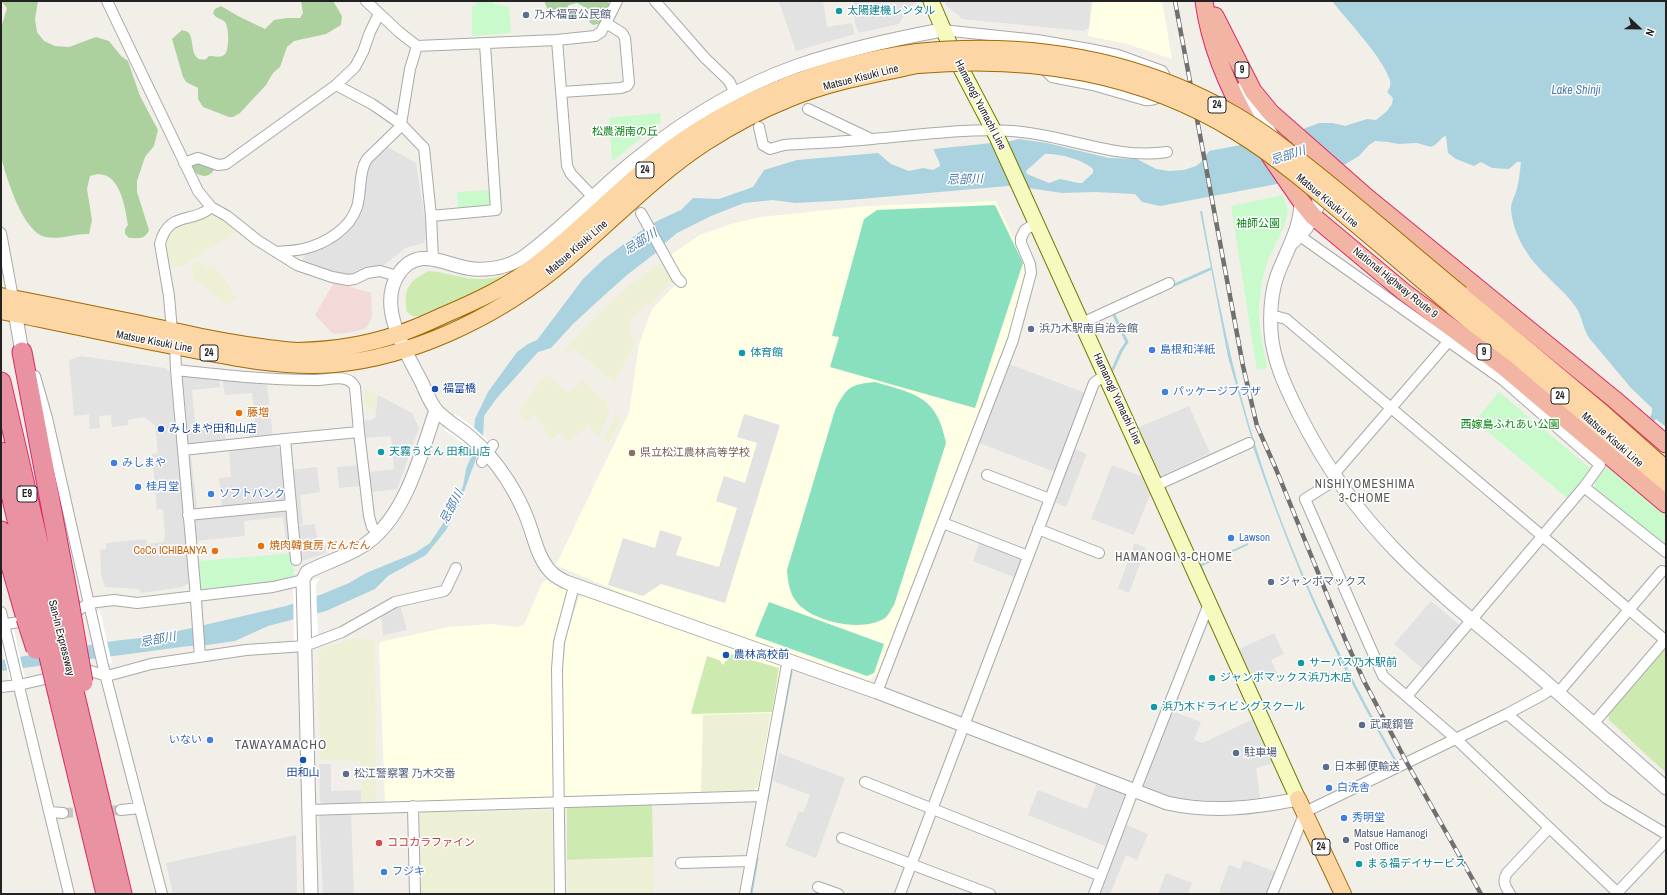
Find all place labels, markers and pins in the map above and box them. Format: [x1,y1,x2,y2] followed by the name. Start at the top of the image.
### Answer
[847,4,935,18] place label: 太陽建機レンタル
[834,6,844,16] marker: 太陽建機レンタル
[534,8,611,22] place label: 乃木福富公民館
[521,10,531,20] marker: 乃木福富公民館
[1039,322,1138,336] place label: 浜乃木駅南自治会館
[1026,324,1036,334] marker: 浜乃木駅南自治会館
[1160,343,1215,357] place label: 島根和洋紙
[1147,345,1157,355] marker: 島根和洋紙
[750,346,783,360] place label: 体育館
[737,348,747,358] marker: 体育館
[443,382,476,396] place label: 福富橋
[430,384,440,394] marker: 福富橋
[1173,385,1261,399] place label: パッケージプラザ
[1160,387,1170,397] marker: パッケージプラザ
[247,406,269,420] place label: 藤増
[234,408,244,418] marker: 藤増
[169,422,257,436] place label: みしまや田和山店
[156,424,166,434] marker: みしまや田和山店
[389,445,491,459] place label: 天霧うどん 田和山店
[640,446,750,460] place label: 県立松江農林高等学校
[376,447,386,457] marker: 天霧うどん 田和山店
[627,448,637,458] marker: 県立松江農林高等学校
[122,456,166,470] place label: みしまや
[109,458,119,468] marker: みしまや
[146,480,179,494] place label: 桂月堂
[133,482,143,492] marker: 桂月堂
[219,487,285,501] place label: ソフトバンク
[206,489,216,499] marker: ソフトバンク
[1239,531,1270,545] place label: Lawson
[1226,533,1236,543] marker: Lawson
[269,539,371,553] place label: 焼肉韓食房 だんだん
[256,541,266,551] marker: 焼肉韓食房 だんだん
[133,544,207,558] place label: CoCo ICHIBANYA
[210,546,220,556] marker: CoCo ICHIBANYA
[1279,575,1367,589] place label: ジャンボマックス
[1266,577,1276,587] marker: ジャンボマックス
[734,648,789,662] place label: 農林高校前
[721,650,731,660] marker: 農林高校前
[1309,656,1397,670] place label: サーパス乃木駅前
[1296,658,1306,668] marker: サーパス乃木駅前
[1220,671,1352,685] place label: ジャンボマックス浜乃木店
[1207,673,1217,683] marker: ジャンボマックス浜乃木店
[1162,700,1305,714] place label: 浜乃木ドライビングスクール
[1149,702,1159,712] marker: 浜乃木ドライビングスクール
[1370,718,1414,732] place label: 武蔵鋼管
[1357,720,1367,730] marker: 武蔵鋼管
[169,733,202,747] place label: いない
[205,735,215,745] marker: いない
[1244,746,1277,760] place label: 駐車場
[1231,748,1241,758] marker: 駐車場
[298,755,308,765] marker: 田和山
[1334,760,1400,774] place label: 日本郵便輸送
[1321,762,1331,772] marker: 日本郵便輸送
[287,766,319,780] place label: 田和山
[354,767,456,781] place label: 松江警察署 乃木交番
[341,769,351,779] marker: 松江警察署 乃木交番
[1337,781,1370,795] place label: 白洗舎
[1324,783,1334,793] marker: 白洗舎
[1352,811,1385,825] place label: 秀明堂
[1339,813,1349,823] marker: 秀明堂
[1354,827,1428,853] place label: Matsue Hamanogi Post Office
[1341,835,1351,845] marker: Matsue Hamanogi Post Office
[387,836,475,850] place label: ココカラファイン
[374,838,384,848] marker: ココカラファイン
[1367,857,1466,871] place label: まる福デイサービス
[1354,859,1364,869] marker: まる福デイサービス
[392,865,425,879] place label: フジキ
[379,867,389,877] marker: フジキ

